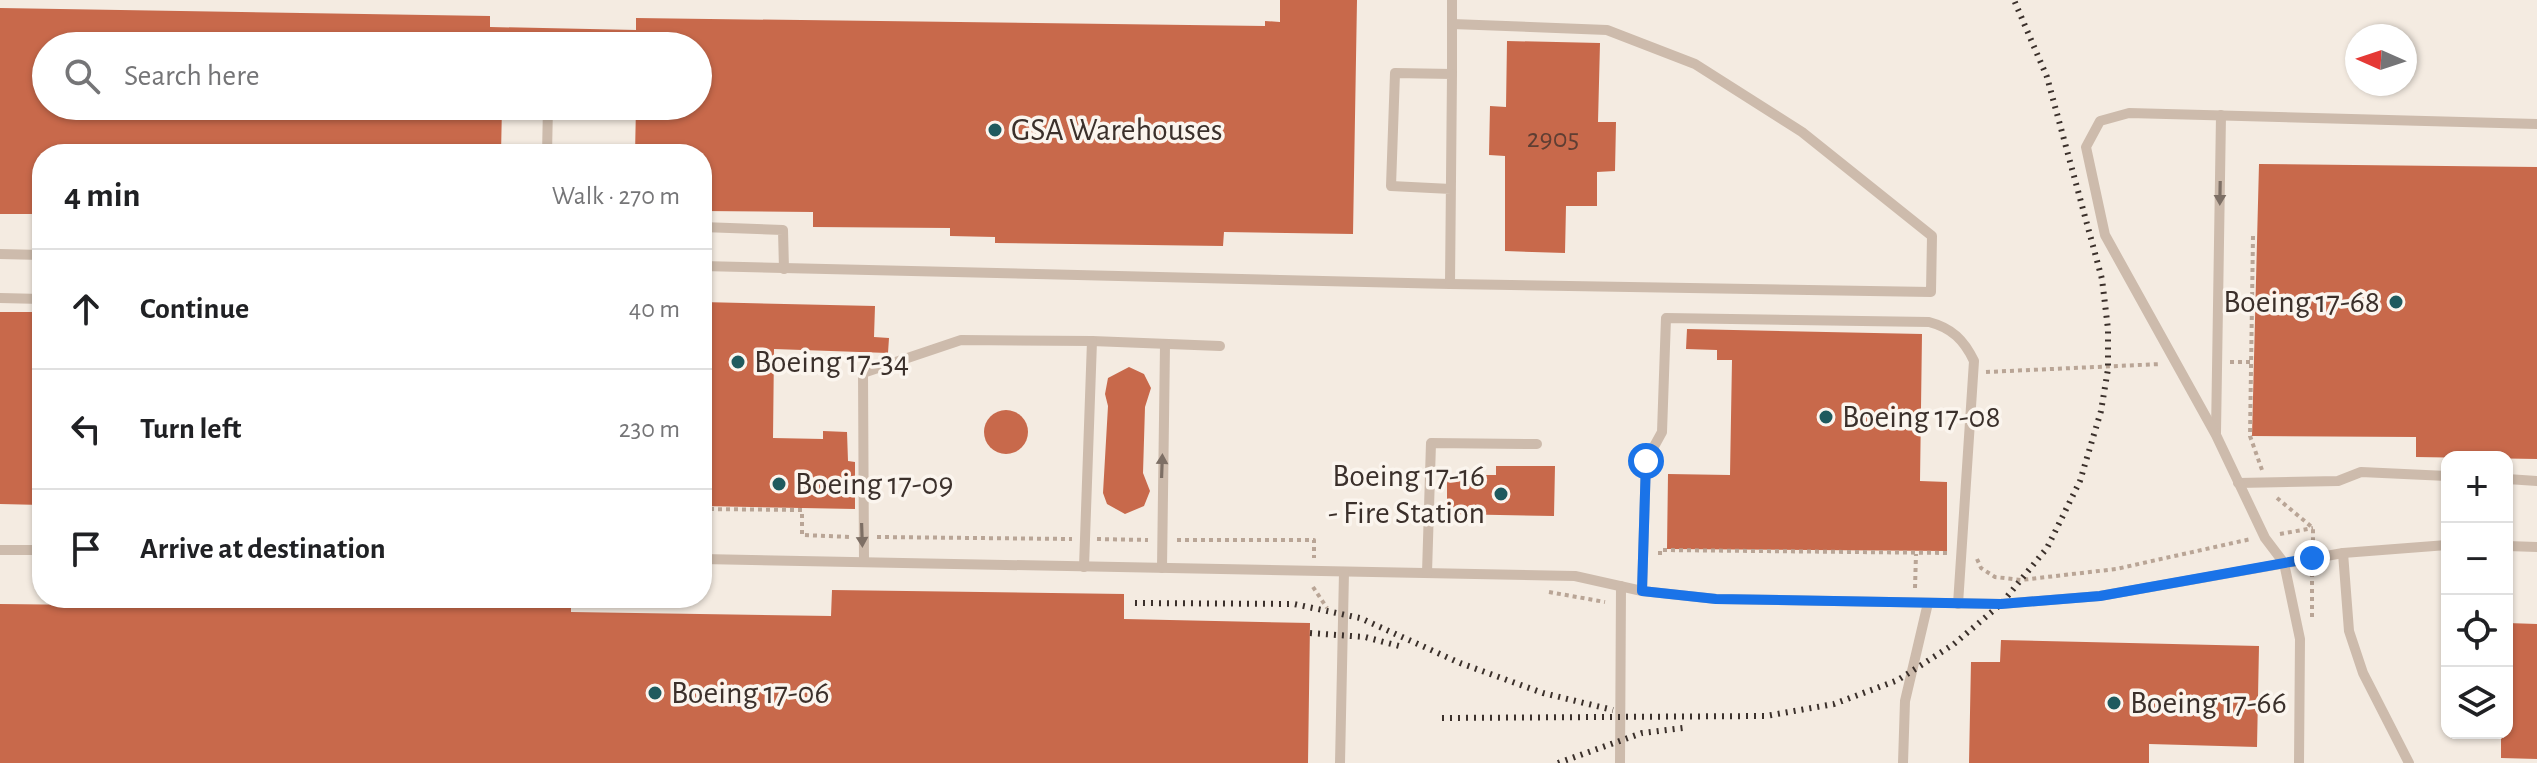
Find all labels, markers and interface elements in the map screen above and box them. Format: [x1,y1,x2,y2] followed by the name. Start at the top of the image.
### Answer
[2345,24,2417,96] north arrow
[32,32,712,120] search box
[60,54,104,98] icon: search
[124,61,260,91] text: Search here
[1011,114,1223,146] place label: GSA Warehouses
[986,121,1004,139] marker: GSA Warehouses
[1527,125,1579,153] house number: 2905
[64,179,141,213] text: 4 min
[2213,181,2226,206] one-way arrow
[552,183,680,209] text: Walk · 270 m
[2223,286,2380,318] place label: Boeing 17-68
[64,287,108,331] icon: ahead
[2387,293,2405,311] marker: Boeing 17-68
[140,294,249,324] text: Continue
[629,296,680,322] text: 40 m
[754,346,909,378] place label: Boeing 17-34
[729,353,747,371] marker: Boeing 17-34
[1842,401,2001,433] place label: Boeing 17-08
[64,407,108,451] icon: left
[1817,408,1835,426] marker: Boeing 17-08
[140,414,241,444] text: Turn left
[619,416,680,442] text: 230 m
[1628,443,1664,479] route start
[2441,451,2513,739] map controls
[2441,451,2513,523] button: +
[1155,453,1168,478] one-way arrow
[1328,460,1485,529] place label: Boeing 17-16 - Fire Station
[795,468,954,500] place label: Boeing 17-09
[770,475,788,493] marker: Boeing 17-09
[1492,485,1510,503] marker: Boeing 17-16 - Fire Station
[856,523,869,548] one-way arrow
[2441,523,2513,595] button: −
[64,527,108,571] icon: arrive
[140,534,386,564] text: Arrive at destination
[2294,540,2330,576] route end
[2441,595,2513,667] button: locate
[2441,667,2513,739] button: layers
[671,677,830,709] place label: Boeing 17-06
[646,684,664,702] marker: Boeing 17-06
[2130,687,2287,719] place label: Boeing 17-66
[2105,694,2123,712] marker: Boeing 17-66

